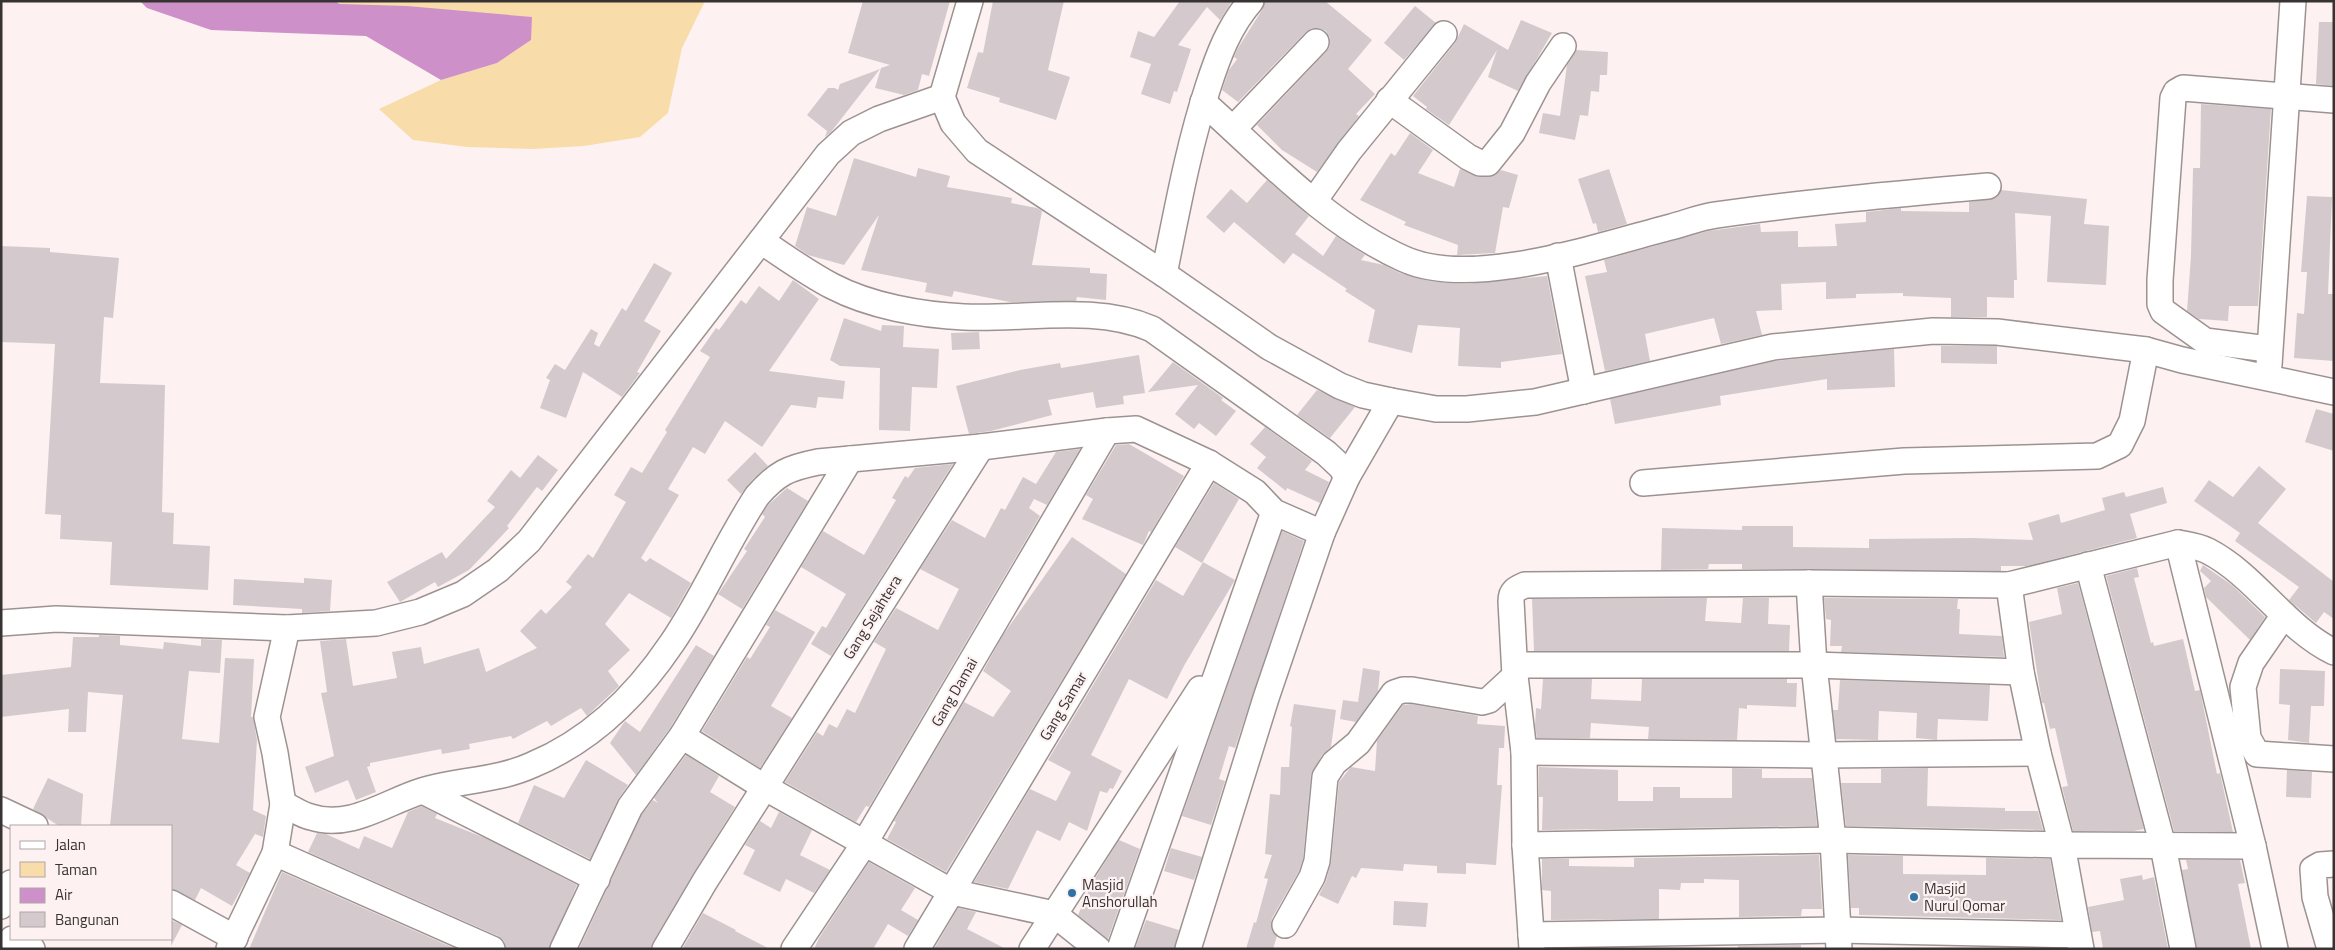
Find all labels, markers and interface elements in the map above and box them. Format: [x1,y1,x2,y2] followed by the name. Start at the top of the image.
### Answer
[837,570,907,664] street label: Gang Sejahtera
[925,653,983,731] street label: Gang Damai
[1033,667,1093,745] street label: Gang Samar
[10,825,172,940] legend
[55,833,86,856] text: Jalan
[55,858,97,881] text: Taman
[1082,873,1158,913] place label: Masjid Anshorullah
[1924,877,2005,917] place label: Masjid Nurul Qomar
[55,883,72,906] text: Air
[1066,887,1078,899] marker: Masjid Anshorullah
[1908,891,1920,903] marker: Masjid Nurul Qomar
[55,908,119,931] text: Bangunan

